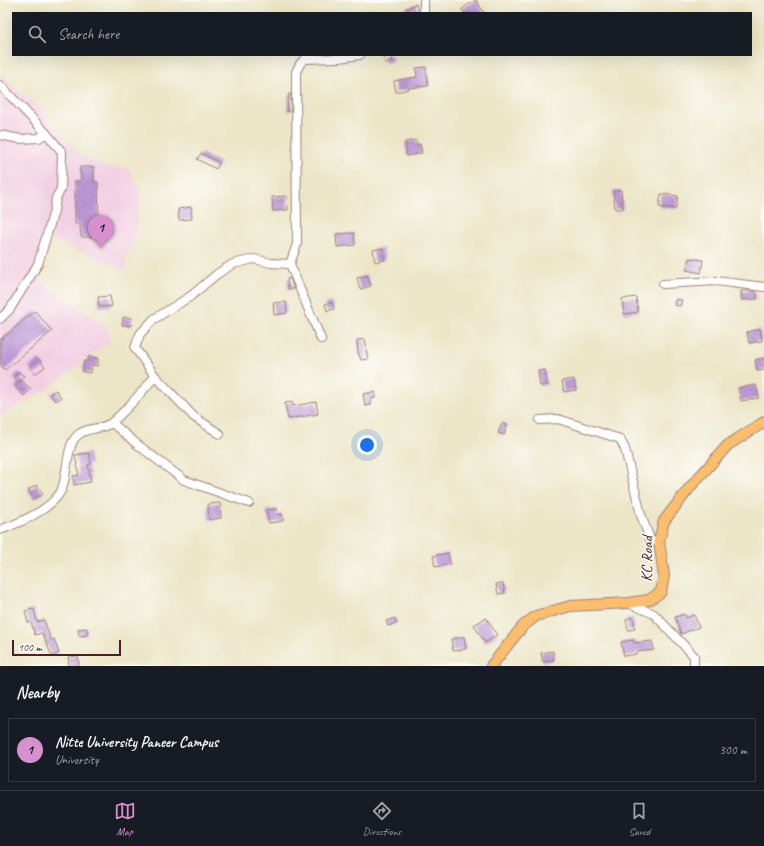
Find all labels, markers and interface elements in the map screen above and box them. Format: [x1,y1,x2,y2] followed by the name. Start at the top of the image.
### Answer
[12,12,752,56] search box
[26,23,48,45] icon: search
[58,25,119,44] text: Search here
[88,215,114,248] pin: 1
[357,435,377,455] your location
[637,533,657,582] street label: KC Road
[12,638,121,657] scale bar
[18,640,42,654] text: 100 m
[16,682,59,703] text: Nearby
[55,733,218,752] text: Nitte University Paneer Campus
[27,742,33,758] text: 1
[719,742,747,758] text: 300 m
[55,752,98,768] text: University
[114,800,136,838] tab: Map
[363,800,401,838] tab: Directions
[628,800,650,838] tab: Saved

